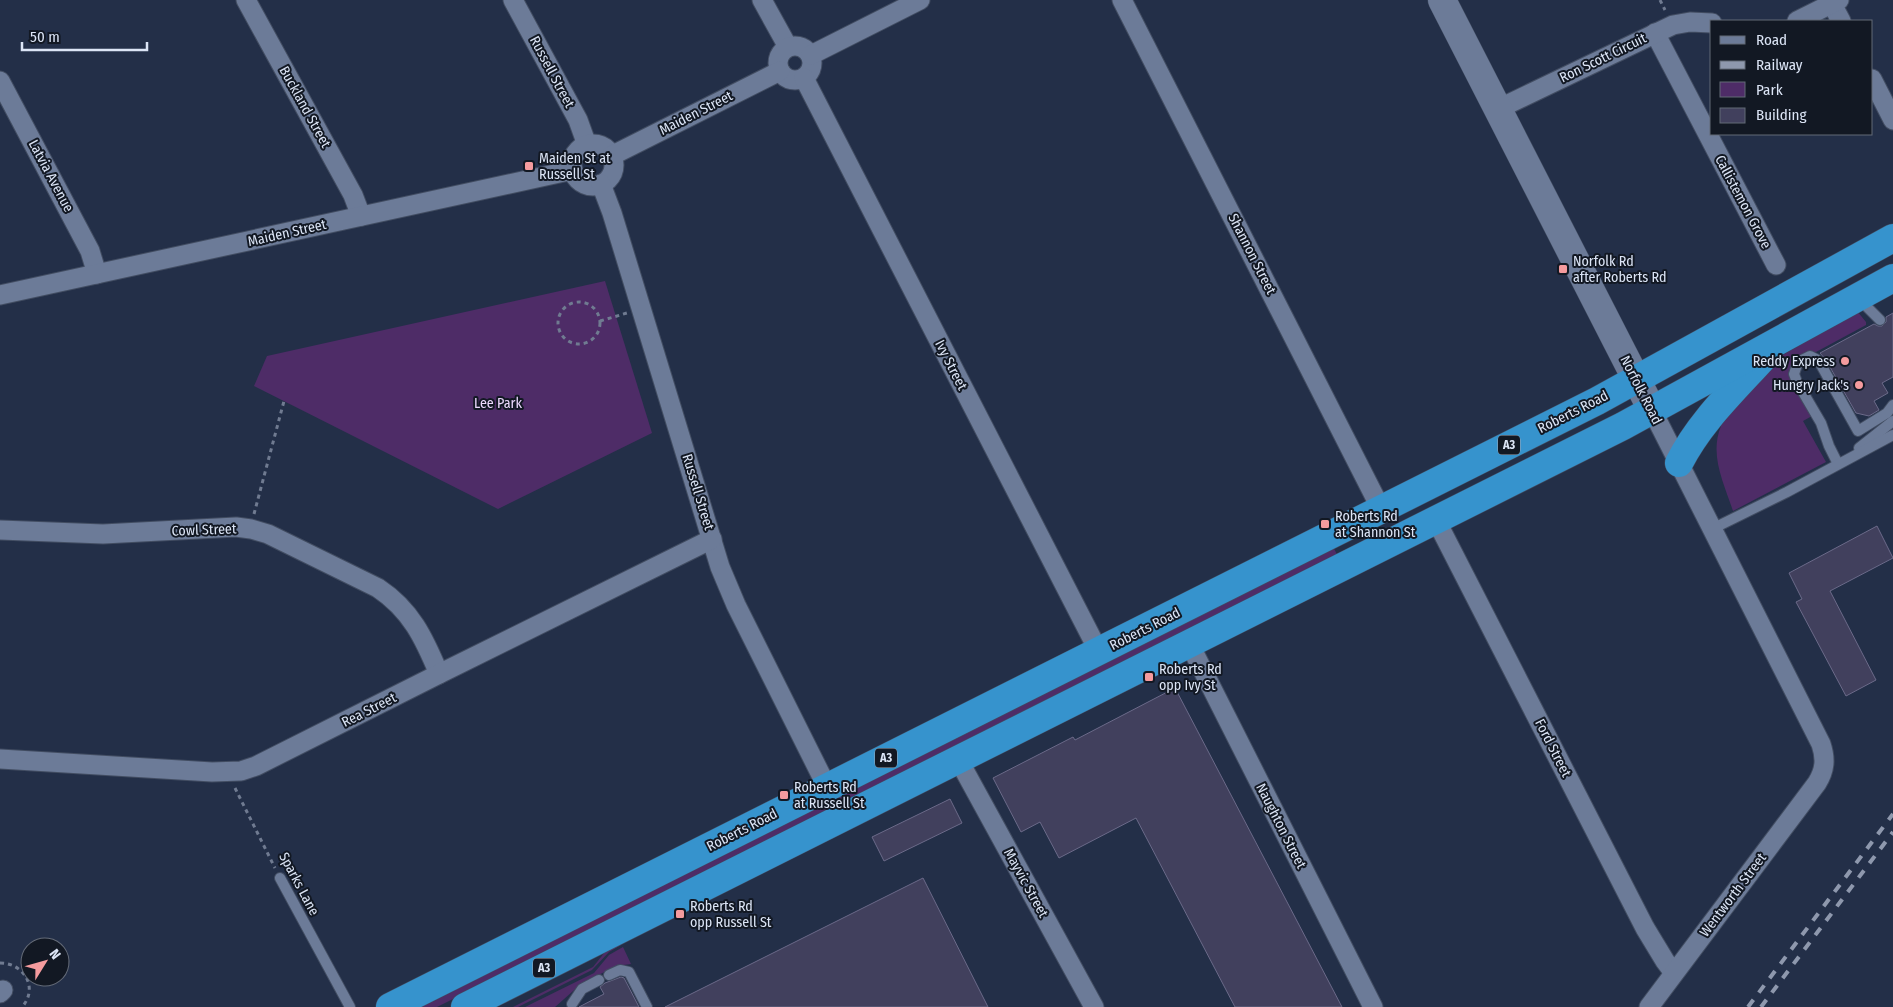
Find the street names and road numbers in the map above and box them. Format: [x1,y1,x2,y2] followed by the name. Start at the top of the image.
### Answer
[1557,29,1650,86] street label: Ron Scott Circuit
[526,33,578,111] street label: Russell Street
[276,63,335,151] street label: Buckland Street
[657,87,736,139] street label: Maiden Street
[25,137,77,215] street label: Latvia Avenue
[1711,152,1775,252] street label: Callistemon Grove
[1224,211,1280,298] street label: Shannon Street
[246,216,328,250] street label: Maiden Street
[931,337,971,393] street label: Ivy Street
[1616,353,1666,427] street label: Norfolk Road
[1535,387,1611,437] street label: Roberts Road
[1498,436,1520,454] road number: A3
[678,452,718,533] street label: Russell Street
[171,520,237,540] street label: Cowl Street
[1107,604,1183,654] street label: Roberts Road
[339,689,399,731] street label: Rea Street
[1531,716,1575,780] street label: Ford Street
[875,748,897,768] road number: A3
[1252,781,1310,872] street label: Naughton Street
[704,805,780,855] street label: Roberts Road
[1000,846,1052,921] street label: Mayvic Street
[1696,849,1770,940] street label: Wentworth Street
[275,850,323,919] street label: Sparks Lane
[533,958,555,978] road number: A3

